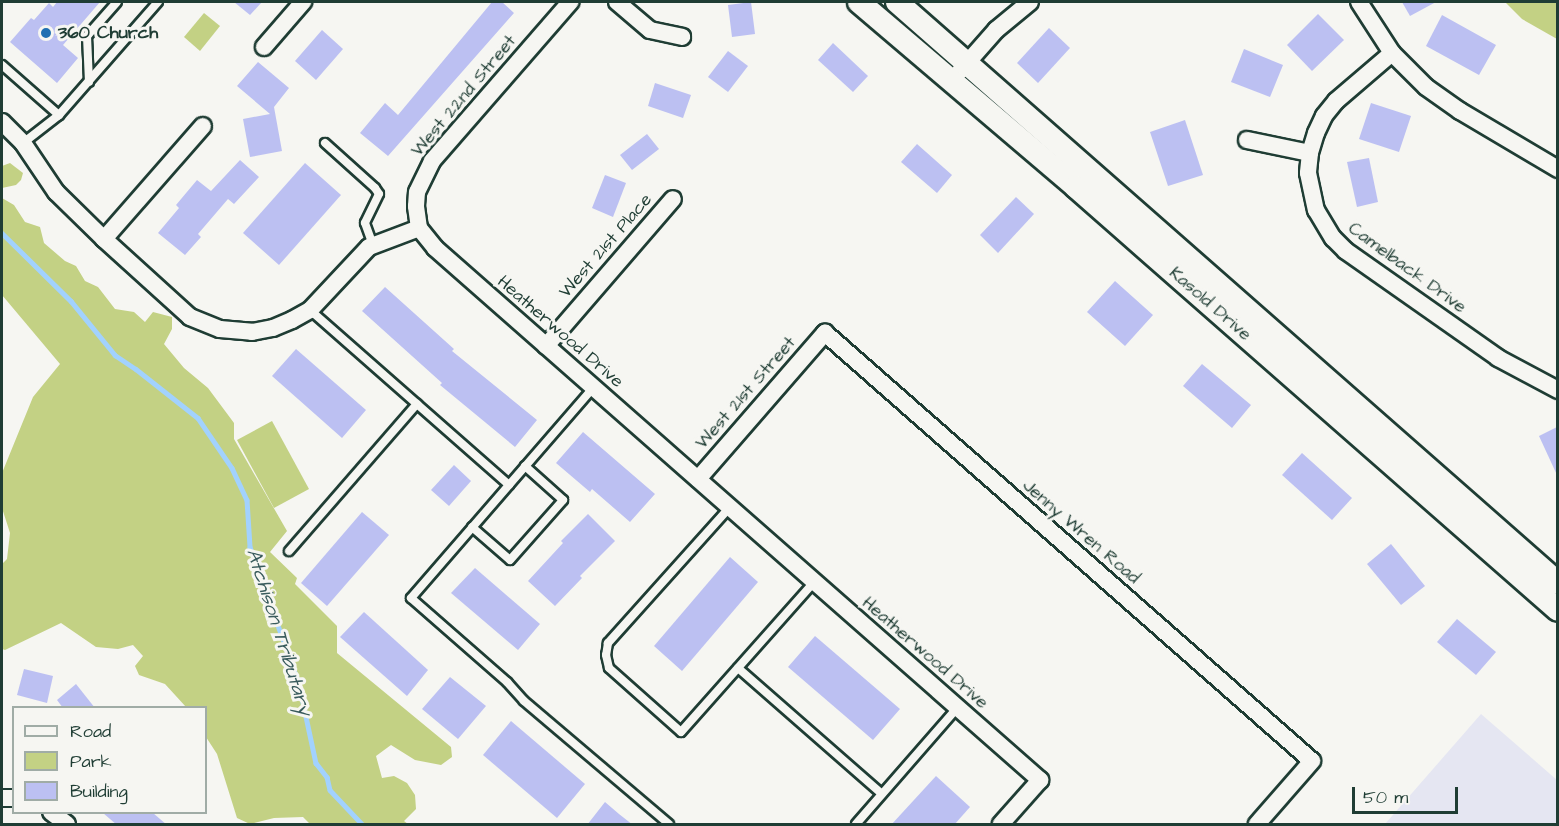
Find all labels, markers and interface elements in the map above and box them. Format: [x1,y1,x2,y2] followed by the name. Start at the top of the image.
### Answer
[58,22,158,44] place label: 360 Church
[39,26,53,40] marker: 360 Church
[407,31,521,161] street label: West 22nd Street
[555,190,657,302] street label: West 21st Place
[1344,218,1470,318] street label: Camelback Drive
[1164,262,1256,346] street label: Kasold Drive
[492,271,628,393] street label: Heatherwood Drive
[691,332,801,454] street label: West 21st Street
[1018,475,1144,589] street label: Jenny Wren Road
[241,546,317,718] water label: Atchison Tributary
[857,592,993,714] street label: Heatherwood Drive
[12,706,207,814] legend
[70,719,111,744] text: Road
[70,749,112,774] text: Park
[1355,775,1462,813] scale bar
[70,779,128,804] text: Building
[1363,785,1408,810] text: 50 m

